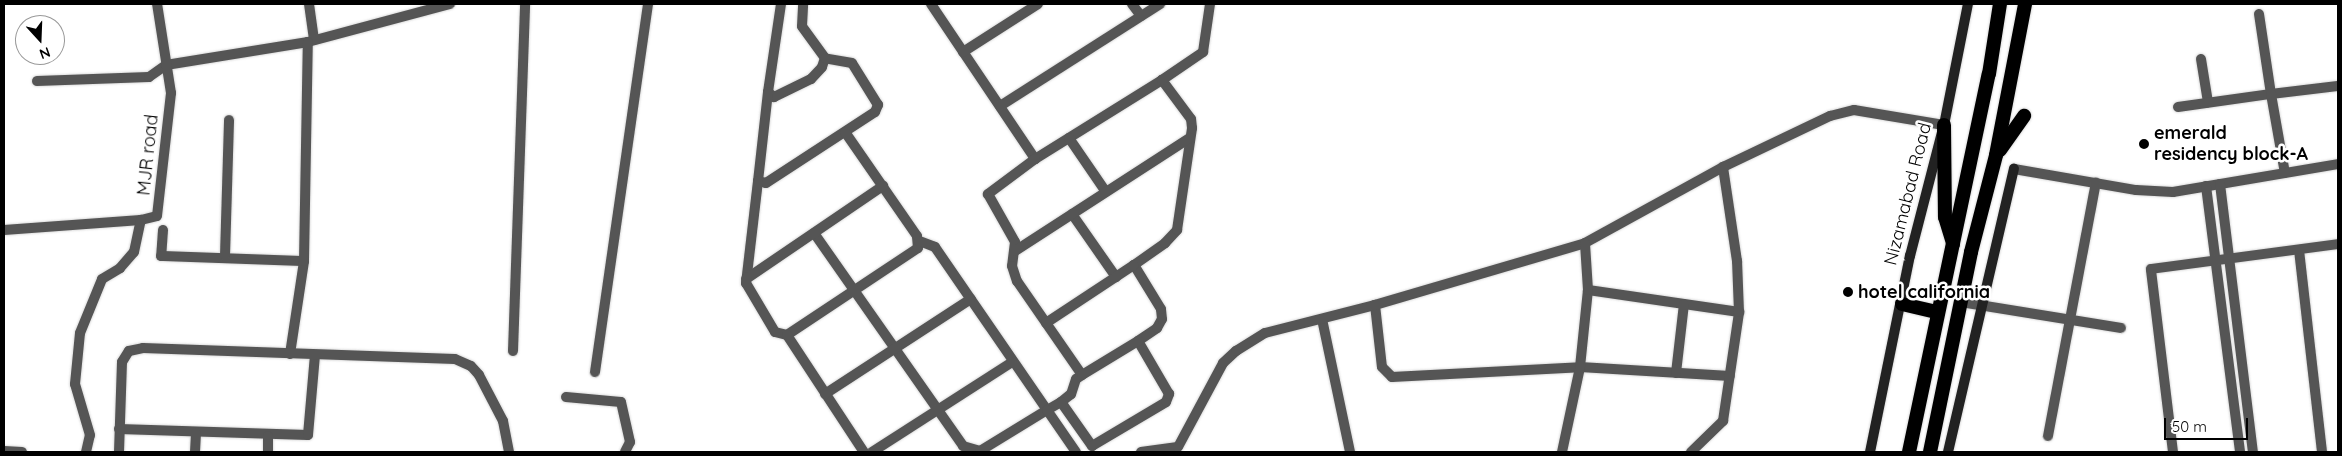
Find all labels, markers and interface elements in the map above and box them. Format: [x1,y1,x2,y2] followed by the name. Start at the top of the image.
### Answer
[15,15,65,65] north arrow
[37,43,53,63] text: N
[133,113,163,197] street label: MJR road
[1880,121,1936,267] street label: Nizamabad Road
[2154,123,2308,166] place label: emerald residency block-A
[2138,138,2150,150] marker: emerald residency block-A
[1858,281,1990,303] place label: hotel california
[1842,286,1854,298] marker: hotel california
[2167,408,2251,440] scale bar
[2172,417,2207,436] text: 50 m

